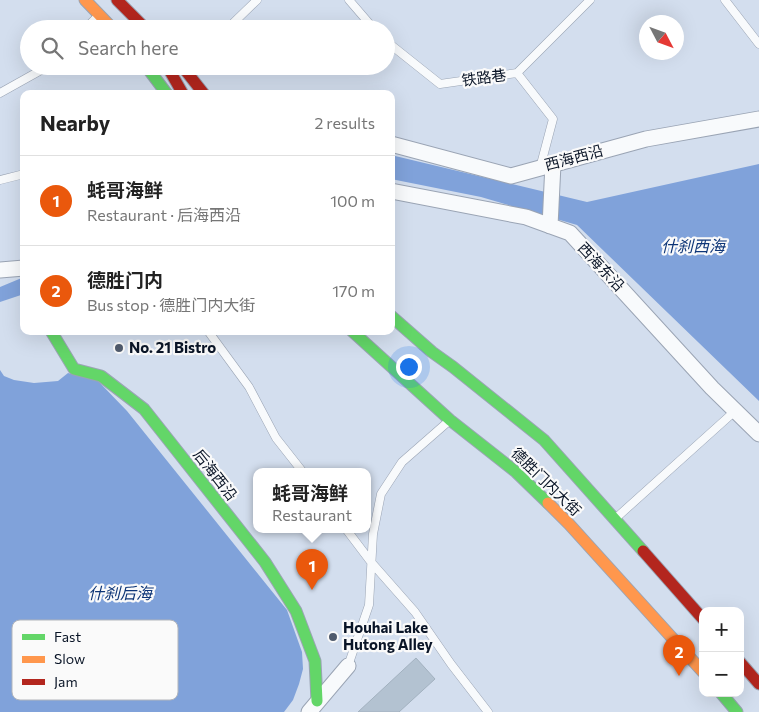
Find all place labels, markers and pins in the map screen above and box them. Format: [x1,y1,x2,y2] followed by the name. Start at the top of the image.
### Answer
[129,338,216,356] place label: No. 21 Bistro
[113,342,125,354] marker: No. 21 Bistro
[296,549,328,590] pin: 1
[343,618,433,653] place label: Houhai Lake Hutong Alley
[327,631,339,643] marker: Houhai Lake Hutong Alley
[663,635,695,676] pin: 2

